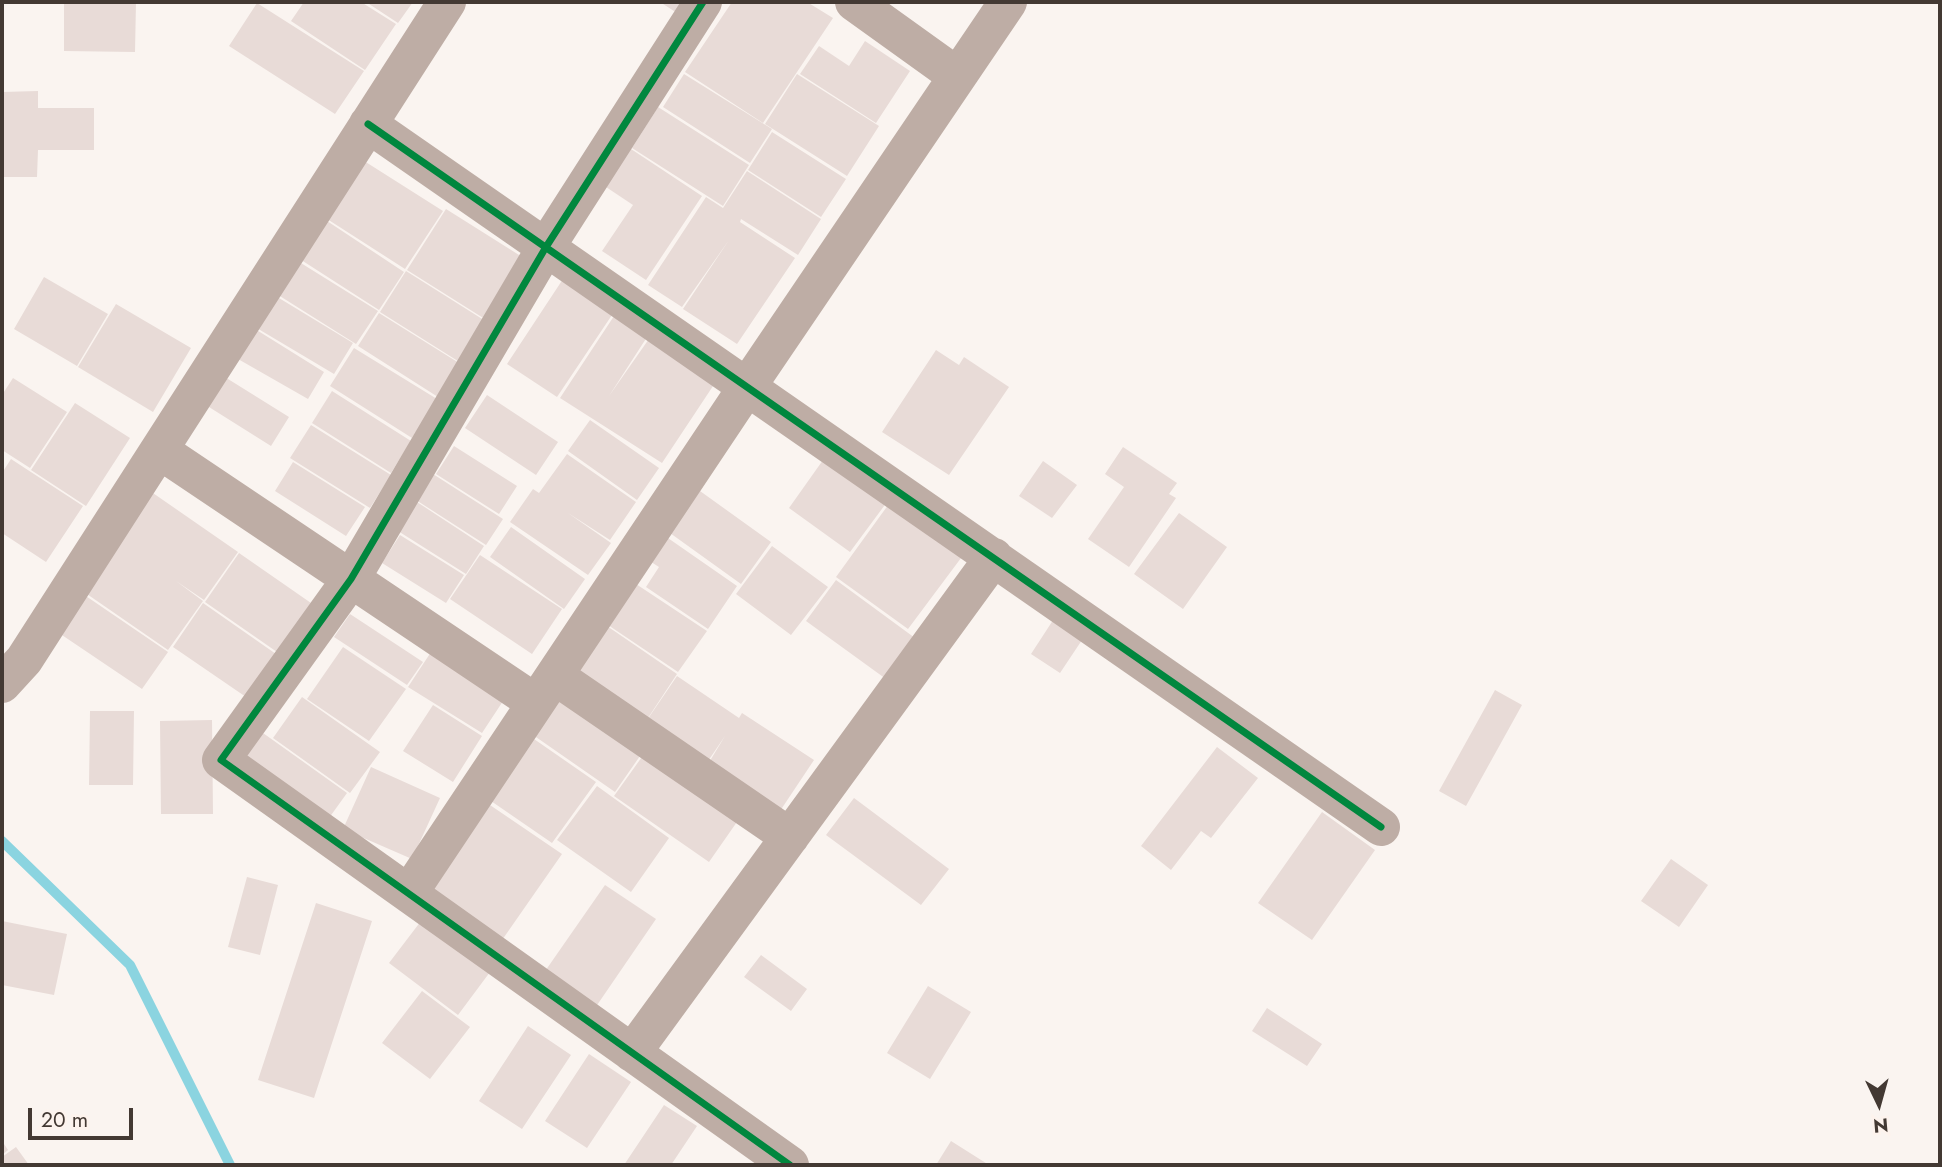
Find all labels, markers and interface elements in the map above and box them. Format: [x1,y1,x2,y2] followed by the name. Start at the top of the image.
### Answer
[1844,1069,1914,1139] north arrow
[32,1094,136,1138] scale bar
[41,1105,88,1135] text: 20 m
[1872,1111,1890,1140] text: N

